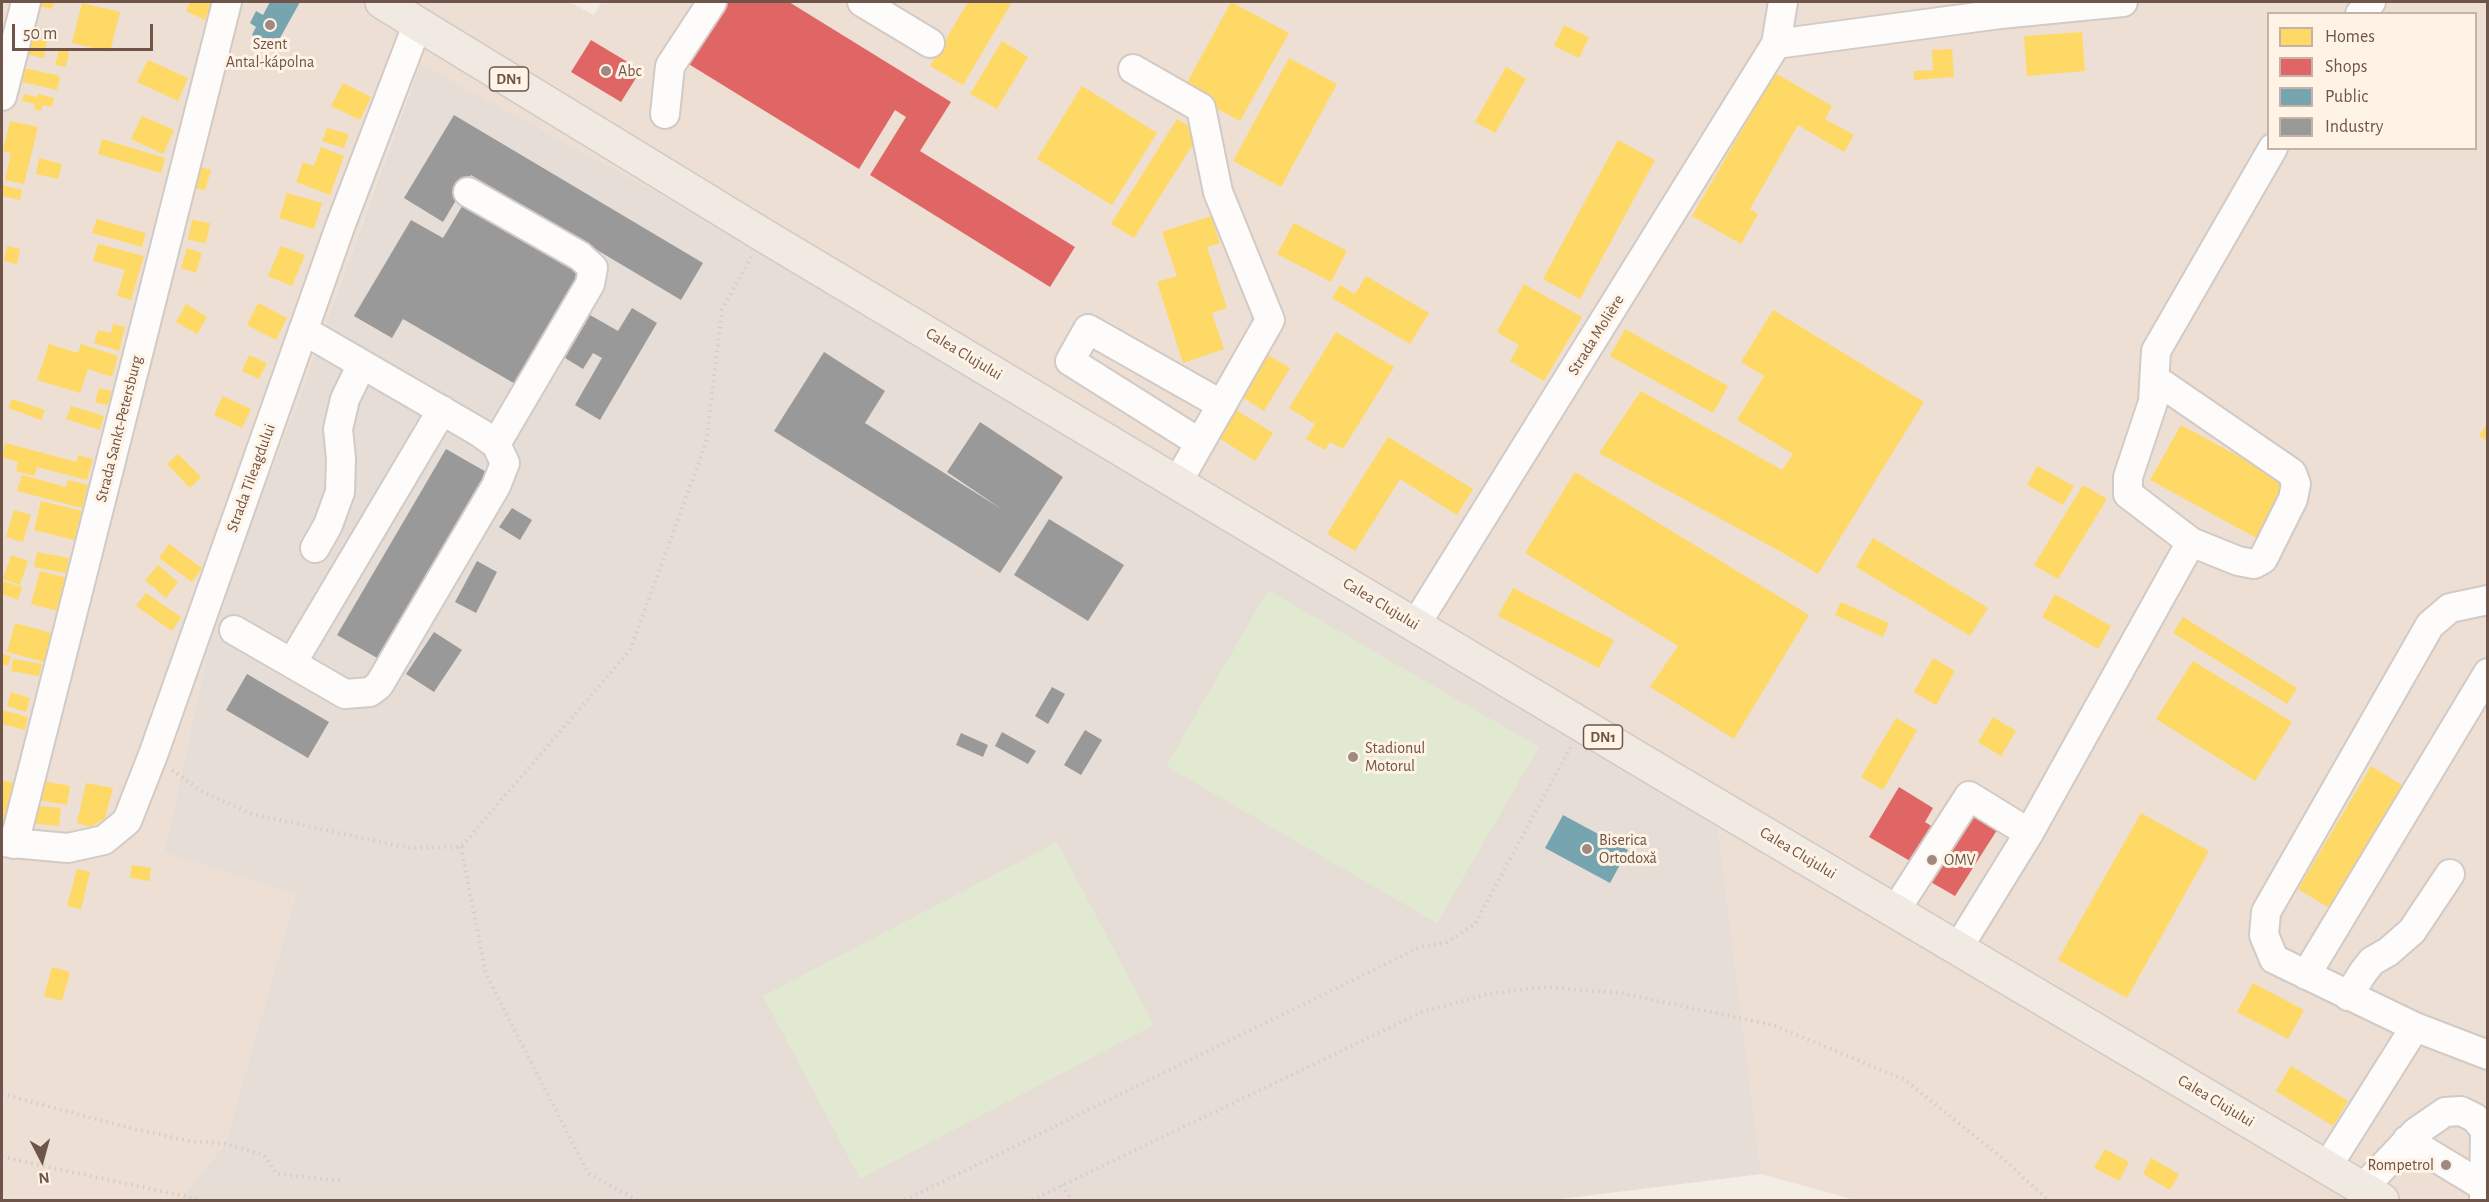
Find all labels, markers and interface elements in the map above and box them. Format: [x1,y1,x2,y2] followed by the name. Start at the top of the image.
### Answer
[15,12,156,50] scale bar
[2267,12,2477,150] legend
[263,18,277,32] marker: Szent Antal-kápolna
[23,25,57,43] text: 50 m
[2325,28,2375,46] text: Homes
[226,34,314,72] place label: Szent Antal-kápolna
[2325,58,2367,76] text: Shops
[618,61,642,81] place label: Abc
[599,64,613,78] marker: Abc
[490,67,528,91] road number: DN1
[2325,88,2368,106] text: Public
[2325,118,2384,136] text: Industry
[1564,291,1628,379] street label: Strada Molière
[922,324,1006,384] street label: Calea Clujului
[92,354,146,504] street label: Strada Sankt-Petersburg
[222,421,280,535] street label: Strada Tileagdului
[1339,574,1423,634] street label: Calea Clujului
[1584,725,1622,749] road number: DN1
[1365,738,1425,776] place label: Stadionul Motorul
[1346,750,1360,764] marker: Stadionul Motorul
[1756,823,1840,883] street label: Calea Clujului
[1599,830,1657,868] place label: Biserica Ortodoxă
[1580,842,1594,856] marker: Biserica Ortodoxă
[1944,850,1976,870] place label: OMV
[1925,853,1939,867] marker: OMV
[2174,1071,2258,1131] street label: Calea Clujului
[12,1130,72,1190] north arrow
[2368,1155,2434,1175] place label: Rompetrol
[2439,1158,2453,1172] marker: Rompetrol
[38,1169,50,1186] text: N

